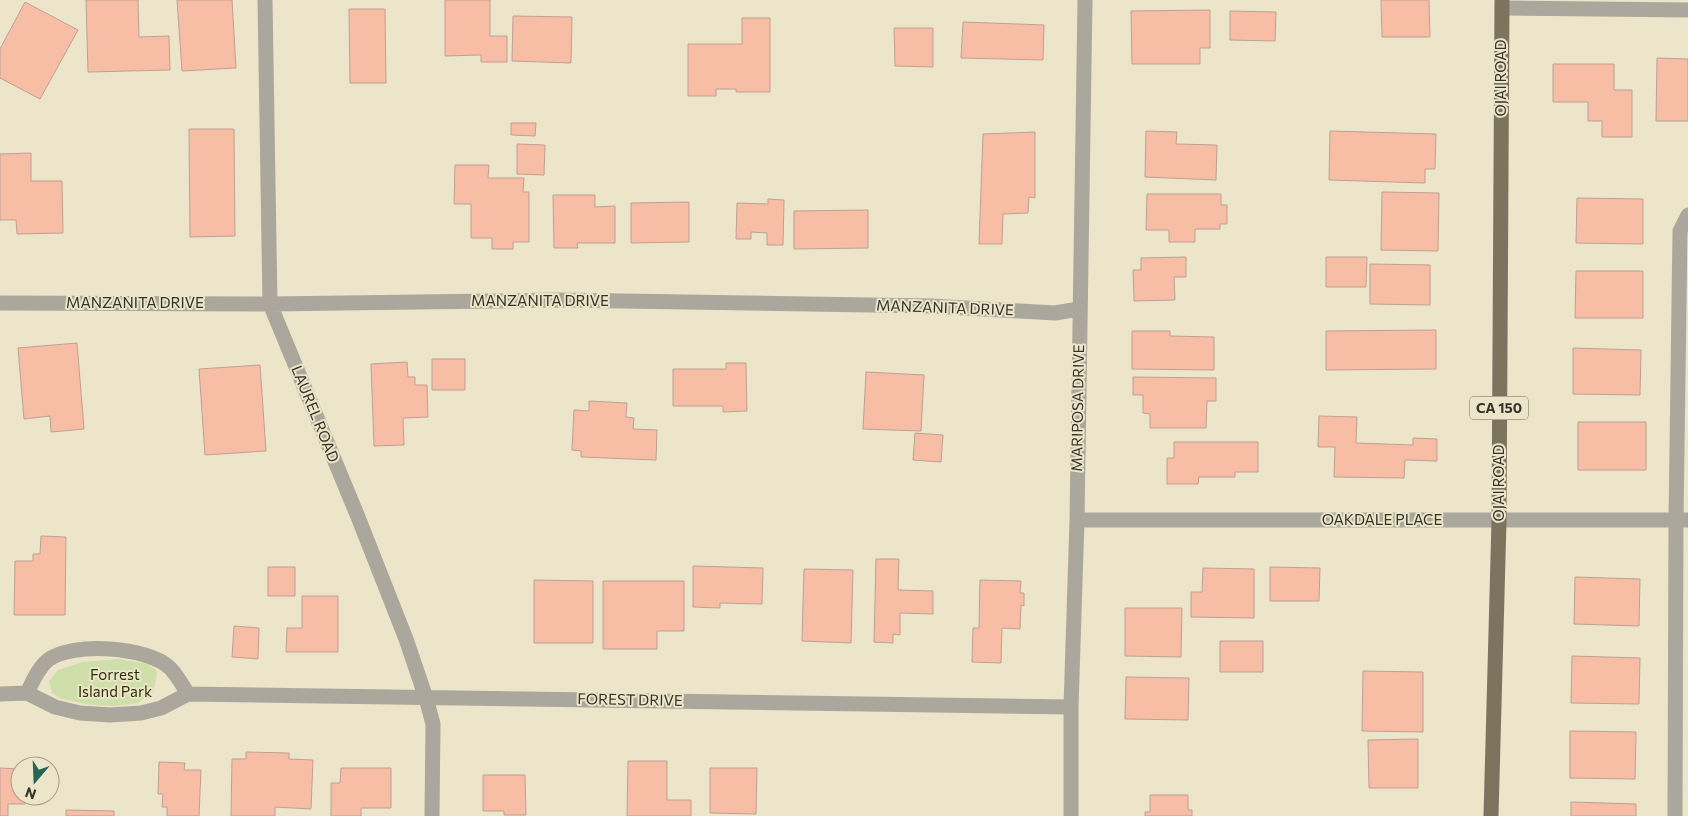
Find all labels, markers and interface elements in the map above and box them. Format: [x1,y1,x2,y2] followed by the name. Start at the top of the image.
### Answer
[1491,39,1509,117] street label: OJAI ROAD
[471,291,609,309] street label: MANZANITA DRIVE
[66,293,204,311] street label: MANZANITA DRIVE
[876,296,1014,318] street label: MANZANITA DRIVE
[1067,344,1087,472] street label: MARIPOSA DRIVE
[288,363,344,465] street label: LAUREL ROAD
[1470,396,1528,419] road number: CA 150
[1489,444,1507,522] street label: OJAI ROAD
[1322,510,1442,528] street label: OAKDALE PLACE
[78,665,152,700] park label: Forrest Island Park
[577,689,683,709] street label: FOREST DRIVE
[10,756,60,806] north arrow
[23,784,38,804] text: N

